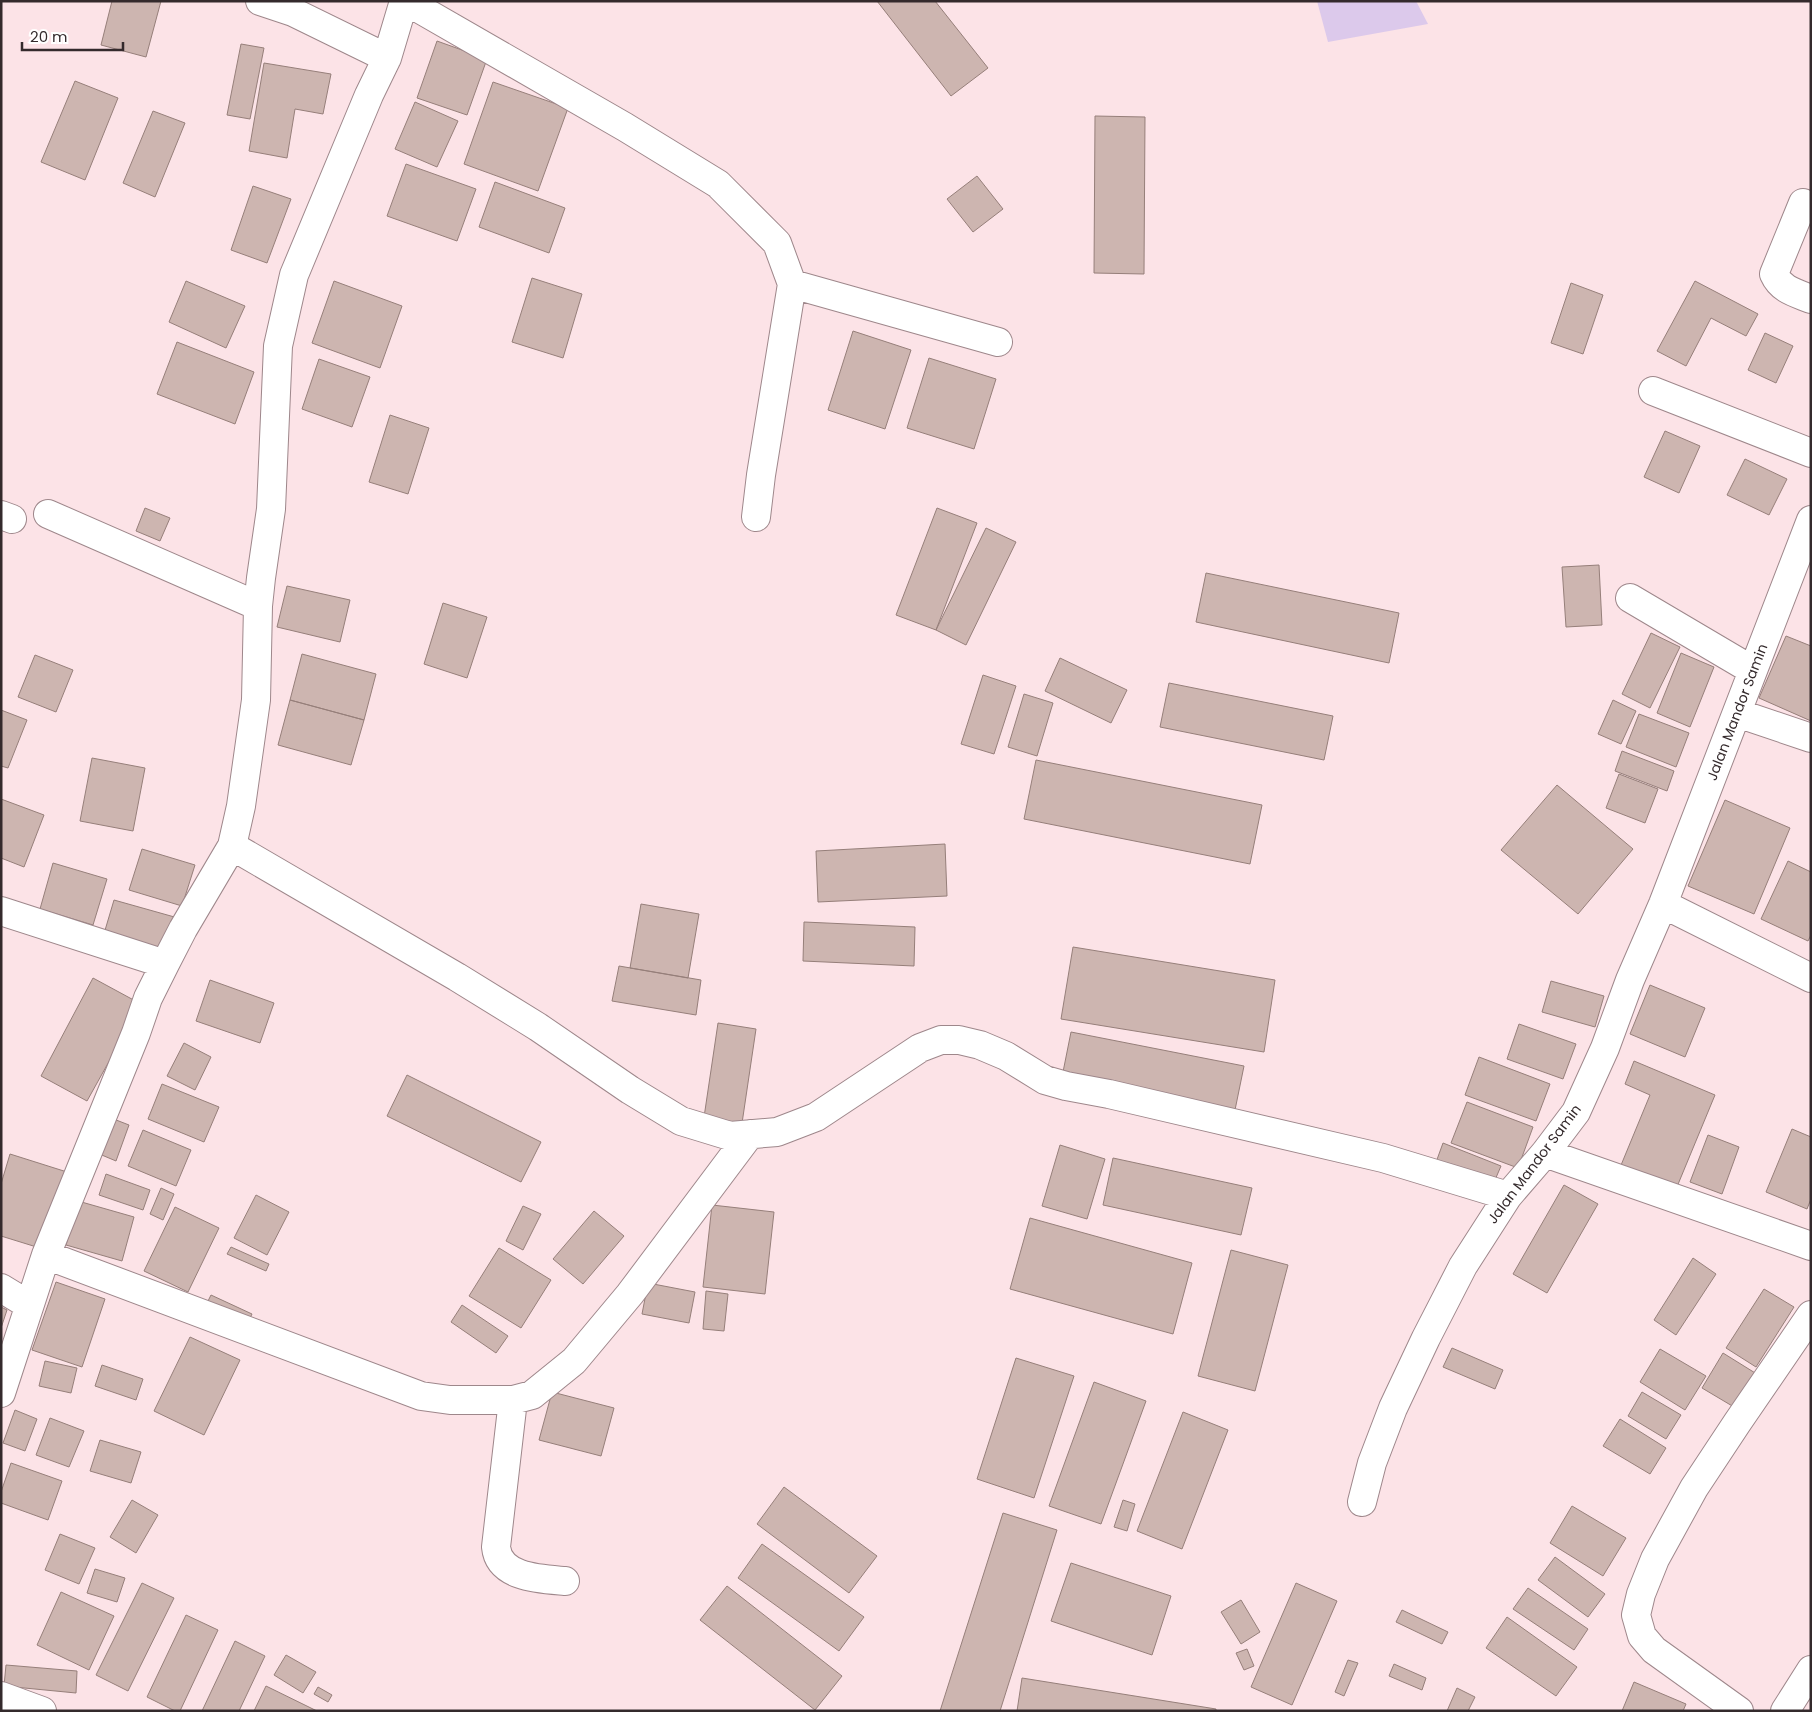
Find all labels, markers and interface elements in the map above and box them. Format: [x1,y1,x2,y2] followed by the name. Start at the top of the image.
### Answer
[22,20,124,52] scale bar
[30,26,68,47] text: 20 m
[1702,641,1772,783] street label: Jalan Mandor Samin
[1482,1100,1586,1228] street label: Jalan Mandor Samin

